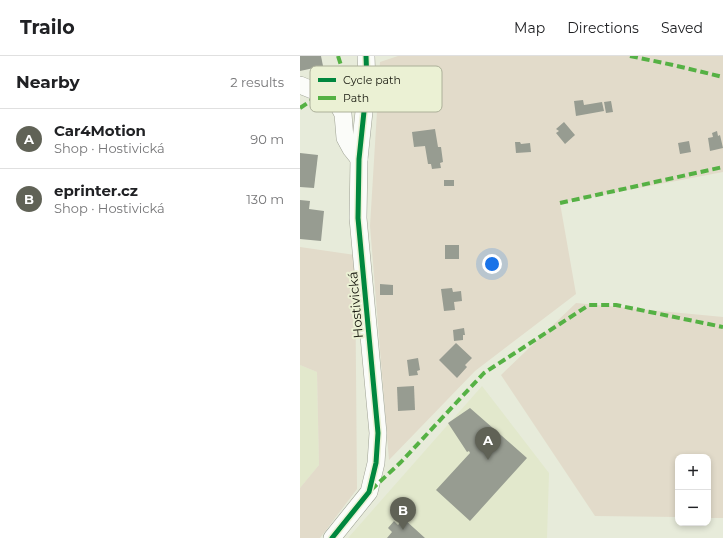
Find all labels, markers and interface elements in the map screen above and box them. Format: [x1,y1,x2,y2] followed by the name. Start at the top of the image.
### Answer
[20,16,75,39] text: Trailo
[514,19,545,37] text: Map
[567,19,639,37] text: Directions
[661,19,703,37] text: Saved
[310,66,442,112] legend
[16,72,80,92] text: Nearby
[343,73,401,87] text: Cycle path
[230,74,284,90] text: 2 results
[343,91,369,105] text: Path
[54,121,146,140] text: Car4Motion
[24,131,34,147] text: A
[250,131,284,147] text: 90 m
[54,140,165,156] text: Shop · Hostivická
[54,181,138,200] text: eprinter.cz
[24,191,34,207] text: B
[246,191,284,207] text: 130 m
[54,200,165,216] text: Shop · Hostivická
[482,254,502,274] your location
[344,271,366,339] street label: Hostivická
[475,427,501,460] pin: A
[675,454,711,526] map controls
[675,454,711,490] button: +
[675,490,711,526] button: −
[390,497,416,530] pin: B

